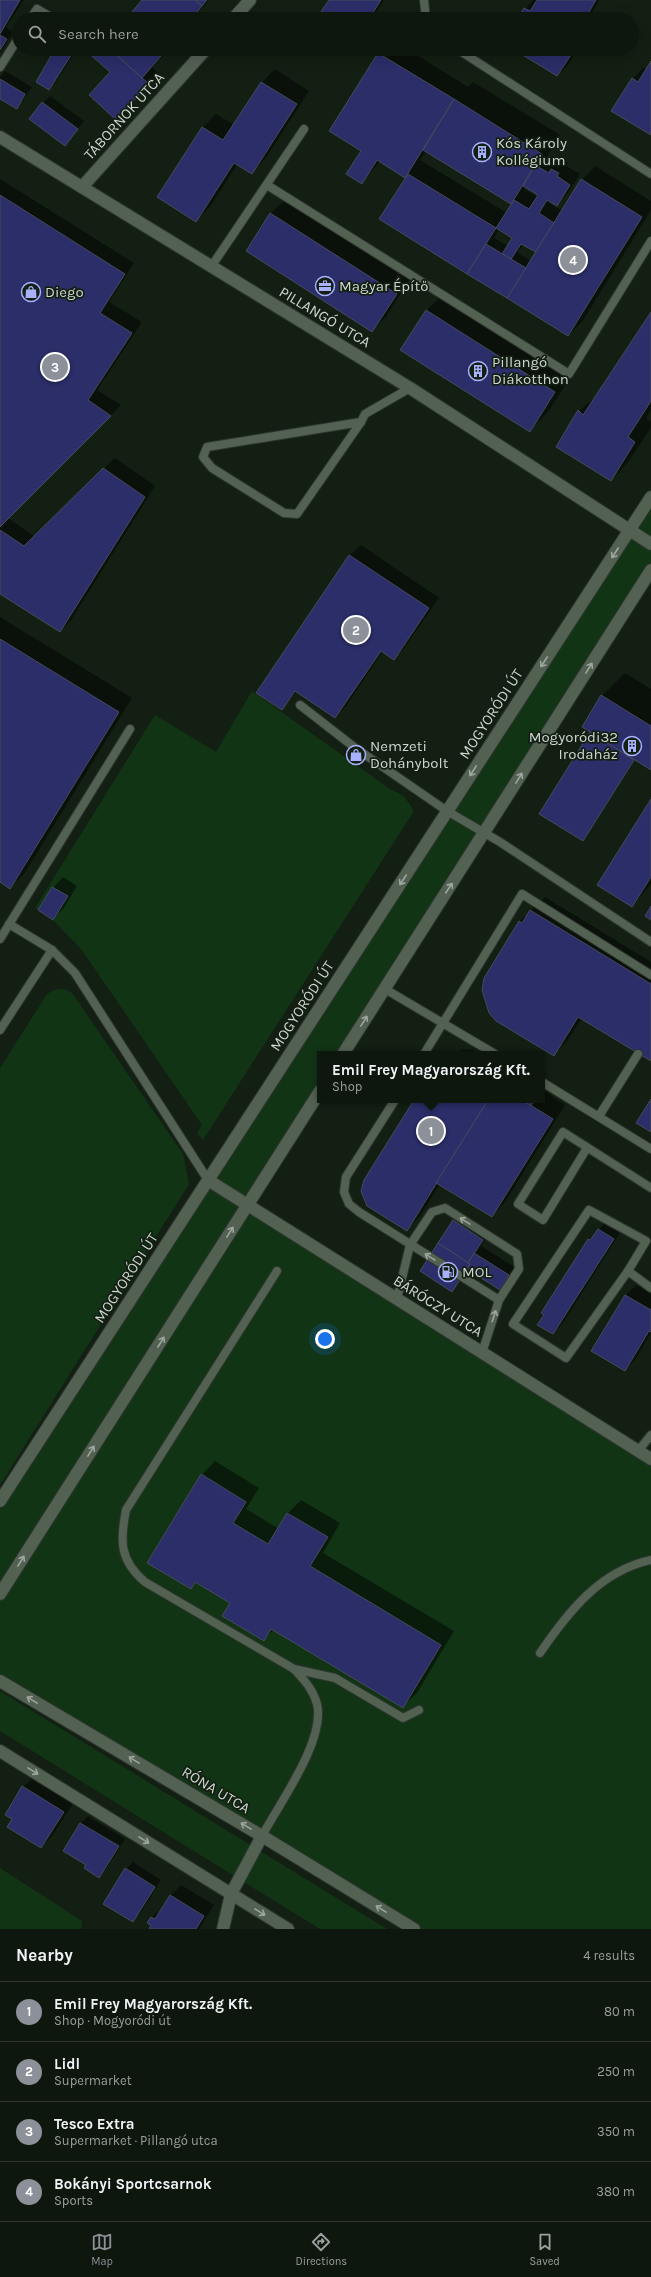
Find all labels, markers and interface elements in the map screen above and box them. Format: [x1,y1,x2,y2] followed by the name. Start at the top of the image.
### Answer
[12,12,639,56] search box
[26,23,48,45] icon: search
[58,25,139,43] text: Search here
[80,68,168,163] street label: TÁBORNOK UTCA
[496,134,567,169] place label: Kós Károly Kollégium
[471,141,493,163] building icon: Kós Károly Kollégium
[560,245,586,275] pin: 4
[314,275,336,297] office icon: Magyar Építő
[339,277,428,295] place label: Magyar Építő
[20,281,42,303] shop icon: Diego
[45,283,84,301] place label: Diego
[276,283,374,352] street label: PILLANGÓ UTCA
[42,352,68,382] pin: 3
[492,353,569,388] place label: Pillangó Diákotthon
[467,360,489,382] building icon: Pillangó Diákotthon
[610,547,618,559] one-way arrow
[343,615,369,645] pin: 2
[540,656,548,667] one-way arrow
[584,663,593,674] one-way arrow
[455,665,527,762] street label: MOGYORÓDI ÚT
[529,728,618,763] place label: Mogyoródi32 Irodaház
[621,735,643,757] building icon: Mogyoródi32 Irodaház
[370,737,449,772] place label: Nemzeti Dohánybolt
[345,744,367,766] shop icon: Nemzeti Dohánybolt
[469,765,477,776] one-way arrow
[515,773,523,784] one-way arrow
[398,874,406,886] one-way arrow
[445,883,453,894] one-way arrow
[266,957,338,1054] street label: MOGYORÓDI ÚT
[360,1016,368,1027] one-way arrow
[317,1051,545,1103] popup
[332,1061,530,1079] text: Emil Frey Magyarország Kft.
[332,1079,362,1094] text: Shop
[418,1116,444,1146] pin: 1
[459,1217,471,1225] one-way arrow
[227,1226,235,1238] one-way arrow
[90,1229,162,1326] street label: MOGYORÓDI ÚT
[424,1253,436,1261] one-way arrow
[437,1261,459,1283] fuel station icon: MOL
[462,1263,491,1281] place label: MOL
[390,1271,486,1341] street label: BÁRÓCZY UTCA
[491,1309,498,1322] one-way arrow
[315,1329,335,1349] your location
[156,1336,165,1347] one-way arrow
[87,1445,95,1457] one-way arrow
[17,1556,25,1567] one-way arrow
[26,1695,38,1703] one-way arrow
[129,1756,140,1764] one-way arrow
[179,1763,254,1818] street label: RÓNA UTCA
[27,1768,39,1776] one-way arrow
[241,1822,252,1830] one-way arrow
[138,1836,149,1844] one-way arrow
[375,1904,387,1912] one-way arrow
[254,1908,266,1916] one-way arrow
[16,1945,73,1965] text: Nearby
[583,1948,635,1963] text: 4 results
[54,1995,252,2013] text: Emil Frey Magyarország Kft.
[27,2004,31,2019] text: 1
[604,2004,635,2019] text: 80 m
[54,2013,171,2028] text: Shop · Mogyoródi út
[54,2055,80,2073] text: Lidl
[25,2064,33,2079] text: 2
[597,2064,635,2079] text: 250 m
[54,2073,132,2088] text: Supermarket
[54,2115,135,2133] text: Tesco Extra
[25,2124,33,2139] text: 3
[597,2124,635,2139] text: 350 m
[54,2133,218,2148] text: Supermarket · Pillangó utca
[54,2175,212,2193] text: Bokányi Sportcsarnok
[25,2184,33,2199] text: 4
[596,2184,635,2199] text: 380 m
[54,2193,93,2208] text: Sports
[91,2231,113,2268] tab: Map
[295,2231,347,2268] tab: Directions
[529,2231,560,2268] tab: Saved

